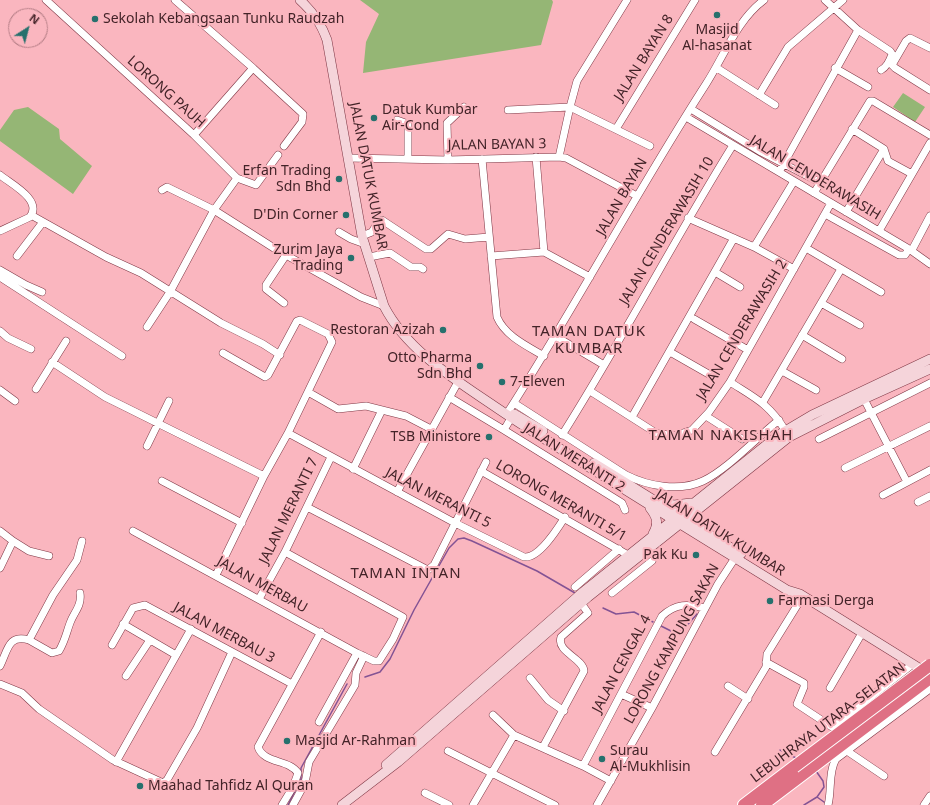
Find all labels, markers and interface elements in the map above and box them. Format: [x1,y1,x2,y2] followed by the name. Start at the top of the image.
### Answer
[8,8,48,48] north arrow
[27,10,43,27] text: N
[712,10,722,20] marker: Masjid Al-hasanat
[103,11,344,27] place label: Sekolah Kebangsaan Tunku Raudzah
[611,12,677,104] street label: JALAN BAYAN 8
[90,14,100,24] marker: Sekolah Kebangsaan Tunku Raudzah
[682,22,752,54] place label: Masjid Al-hasanat
[123,52,209,132] street label: LORONG PAUH
[345,101,391,251] street label: JALAN DATUK KUMBAR
[382,102,478,134] place label: Datuk Kumbar Air-Cond
[369,113,379,123] marker: Datuk Kumbar Air-Cond
[746,132,884,224] street label: JALAN CENDERAWASIH
[447,136,547,154] street label: JALAN BAYAN 3
[616,154,718,308] street label: JALAN CENDERAWASIH 10
[593,155,651,239] street label: JALAN BAYAN
[243,163,331,196] place label: Erfan Trading Sdn Bhd
[334,174,344,184] marker: Erfan Trading Sdn Bhd
[253,207,338,223] place label: D'Din Corner
[341,210,351,220] marker: D'Din Corner
[274,242,343,274] place label: Zurim Jaya Trading
[346,253,356,263] marker: Zurim Jaya Trading
[693,256,791,404] street label: JALAN CENDERAWASIH 2
[330,322,435,338] place label: Restoran Azizah
[532,323,646,358] district label: TAMAN DATUK KUMBAR
[438,325,448,335] marker: Restoran Azizah
[387,350,472,382] place label: Otto Pharma Sdn Bhd
[475,361,485,371] marker: Otto Pharma Sdn Bhd
[510,374,565,390] place label: 7-Eleven
[497,377,507,387] marker: 7-Eleven
[520,420,628,496] street label: JALAN MERANTI 2
[649,427,793,445] district label: TAMAN NAKISHAH
[391,429,481,445] place label: TSB Ministore
[484,432,494,442] marker: TSB Ministore
[256,455,322,567] street label: JALAN MERANTI 7
[493,457,629,545] street label: LORONG MERANTI 5/1
[382,464,494,532] street label: JALAN MERANTI 5
[652,486,788,580] street label: JALAN DATUK KUMBAR
[643,547,688,563] place label: Pak Ku
[691,550,701,560] marker: Pak Ku
[214,553,310,617] street label: JALAN MERBAU
[621,561,723,727] street label: LORONG KAMPUNG SAKAN
[350,565,462,583] district label: TAMAN INTAN
[778,593,874,609] place label: Farmasi Derga
[765,596,775,606] marker: Farmasi Derga
[170,599,278,667] street label: JALAN MERBAU 3
[589,612,655,716] street label: JALAN CENGAL 4
[747,659,909,787] street label: LEBUHRAYA UTARA–SELATAN
[295,733,416,749] place label: Masjid Ar-Rahman
[282,736,292,746] marker: Masjid Ar-Rahman
[610,743,691,776] place label: Surau Al-Mukhlisin
[597,754,607,764] marker: Surau Al-Mukhlisin
[148,778,313,794] place label: Maahad Tahfidz Al Quran
[135,781,145,791] marker: Maahad Tahfidz Al Quran

